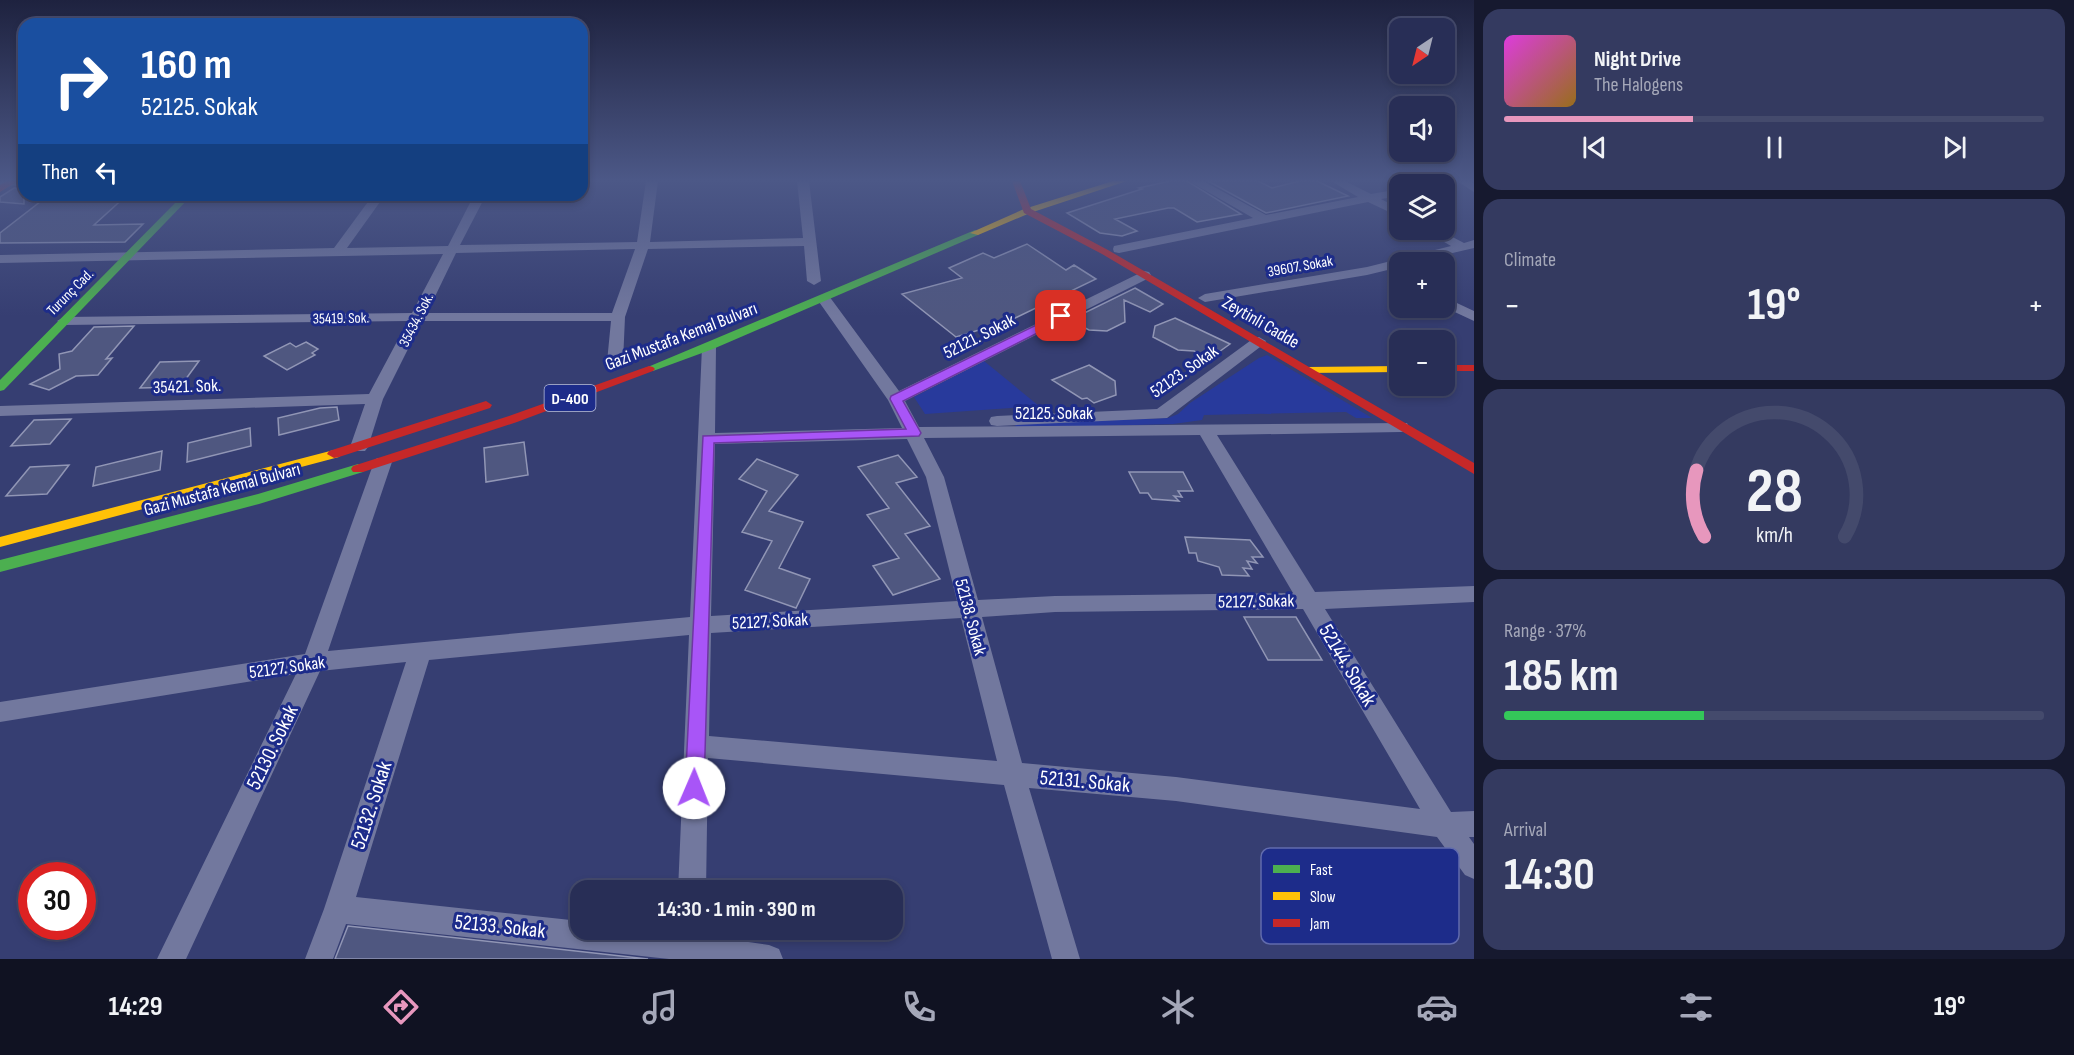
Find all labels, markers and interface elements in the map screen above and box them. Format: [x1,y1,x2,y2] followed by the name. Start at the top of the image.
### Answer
[1389,18,1455,84] north arrow
[1389,18,1455,396] map controls
[141,40,232,91] text: 160 m
[42,42,120,120] icon: right
[1594,46,1681,73] text: Night Drive
[1594,73,1683,97] text: The Halogens
[141,91,258,123] text: 52125. Sokak
[1389,96,1455,162] button: sound
[1578,131,1611,164] icon: previous
[1758,131,1791,164] icon: pause
[1938,131,1971,164] icon: next
[90,156,123,189] icon: left
[42,159,78,186] text: Then
[1389,174,1455,240] button: layers
[1504,248,1556,272] text: Climate
[1266,251,1334,282] street label: 39607. Sokak
[1389,252,1455,318] button: +
[43,265,98,320] street label: Turunç Cad.
[1747,278,1801,333] text: 19°
[1504,286,1520,326] text: −
[2028,286,2044,326] text: +
[395,290,438,350] street label: 35434. Sok.
[1035,290,1086,341] pin
[1219,292,1303,353] street label: Zeytinli Cadde
[602,298,760,375] street label: Gazi Mustafa Kemal Bulvarı
[1044,299,1077,332] icon: arrive
[313,309,370,328] street label: 35419. Sok.
[940,309,1019,363] street label: 52121. Sokak
[1389,330,1455,396] button: −
[1146,340,1222,402] street label: 52123. Sokak
[152,375,222,398] street label: 35421. Sok.
[544,385,596,411] road number: D-400
[1015,403,1093,424] street label: 52125. Sokak
[1746,455,1802,530] text: 28
[142,458,303,520] street label: Gazi Mustafa Kemal Bulvarı
[1755,523,1793,548] text: km/h
[950,577,991,658] street label: 52138. Sokak
[1218,590,1294,613] street label: 52127. Sokak
[731,609,809,634] street label: 52127. Sokak
[1504,619,1586,643] text: Range · 37%
[1313,620,1382,711] street label: 52144. Sokak
[1504,649,1619,704] text: 185 km
[248,652,326,683] street label: 52127. Sokak
[241,701,304,794] street label: 52130. Sokak
[662,756,726,820] position arrow
[346,758,397,852] street label: 52132. Sokak
[1039,765,1131,798] street label: 52131. Sokak
[1504,818,1547,842] text: Arrival
[1261,848,1459,944] legend
[1504,848,1595,903] text: 14:30
[1310,861,1333,880] text: Fast
[18,862,96,940] speed limit sign: 30
[1310,888,1335,907] text: Slow
[657,896,816,923] text: 14:30 · 1 min · 390 m
[453,909,547,944] street label: 52133. Sokak
[1309,915,1330,934] text: Jam
[380,986,422,1028] icon: directions
[639,986,681,1028] icon: music
[898,986,940,1028] icon: phone
[1157,986,1199,1028] icon: climate
[1416,986,1458,1028] icon: car
[1675,986,1717,1028] icon: filters
[109,991,163,1023] text: 14:29
[1934,991,1965,1023] text: 19°

